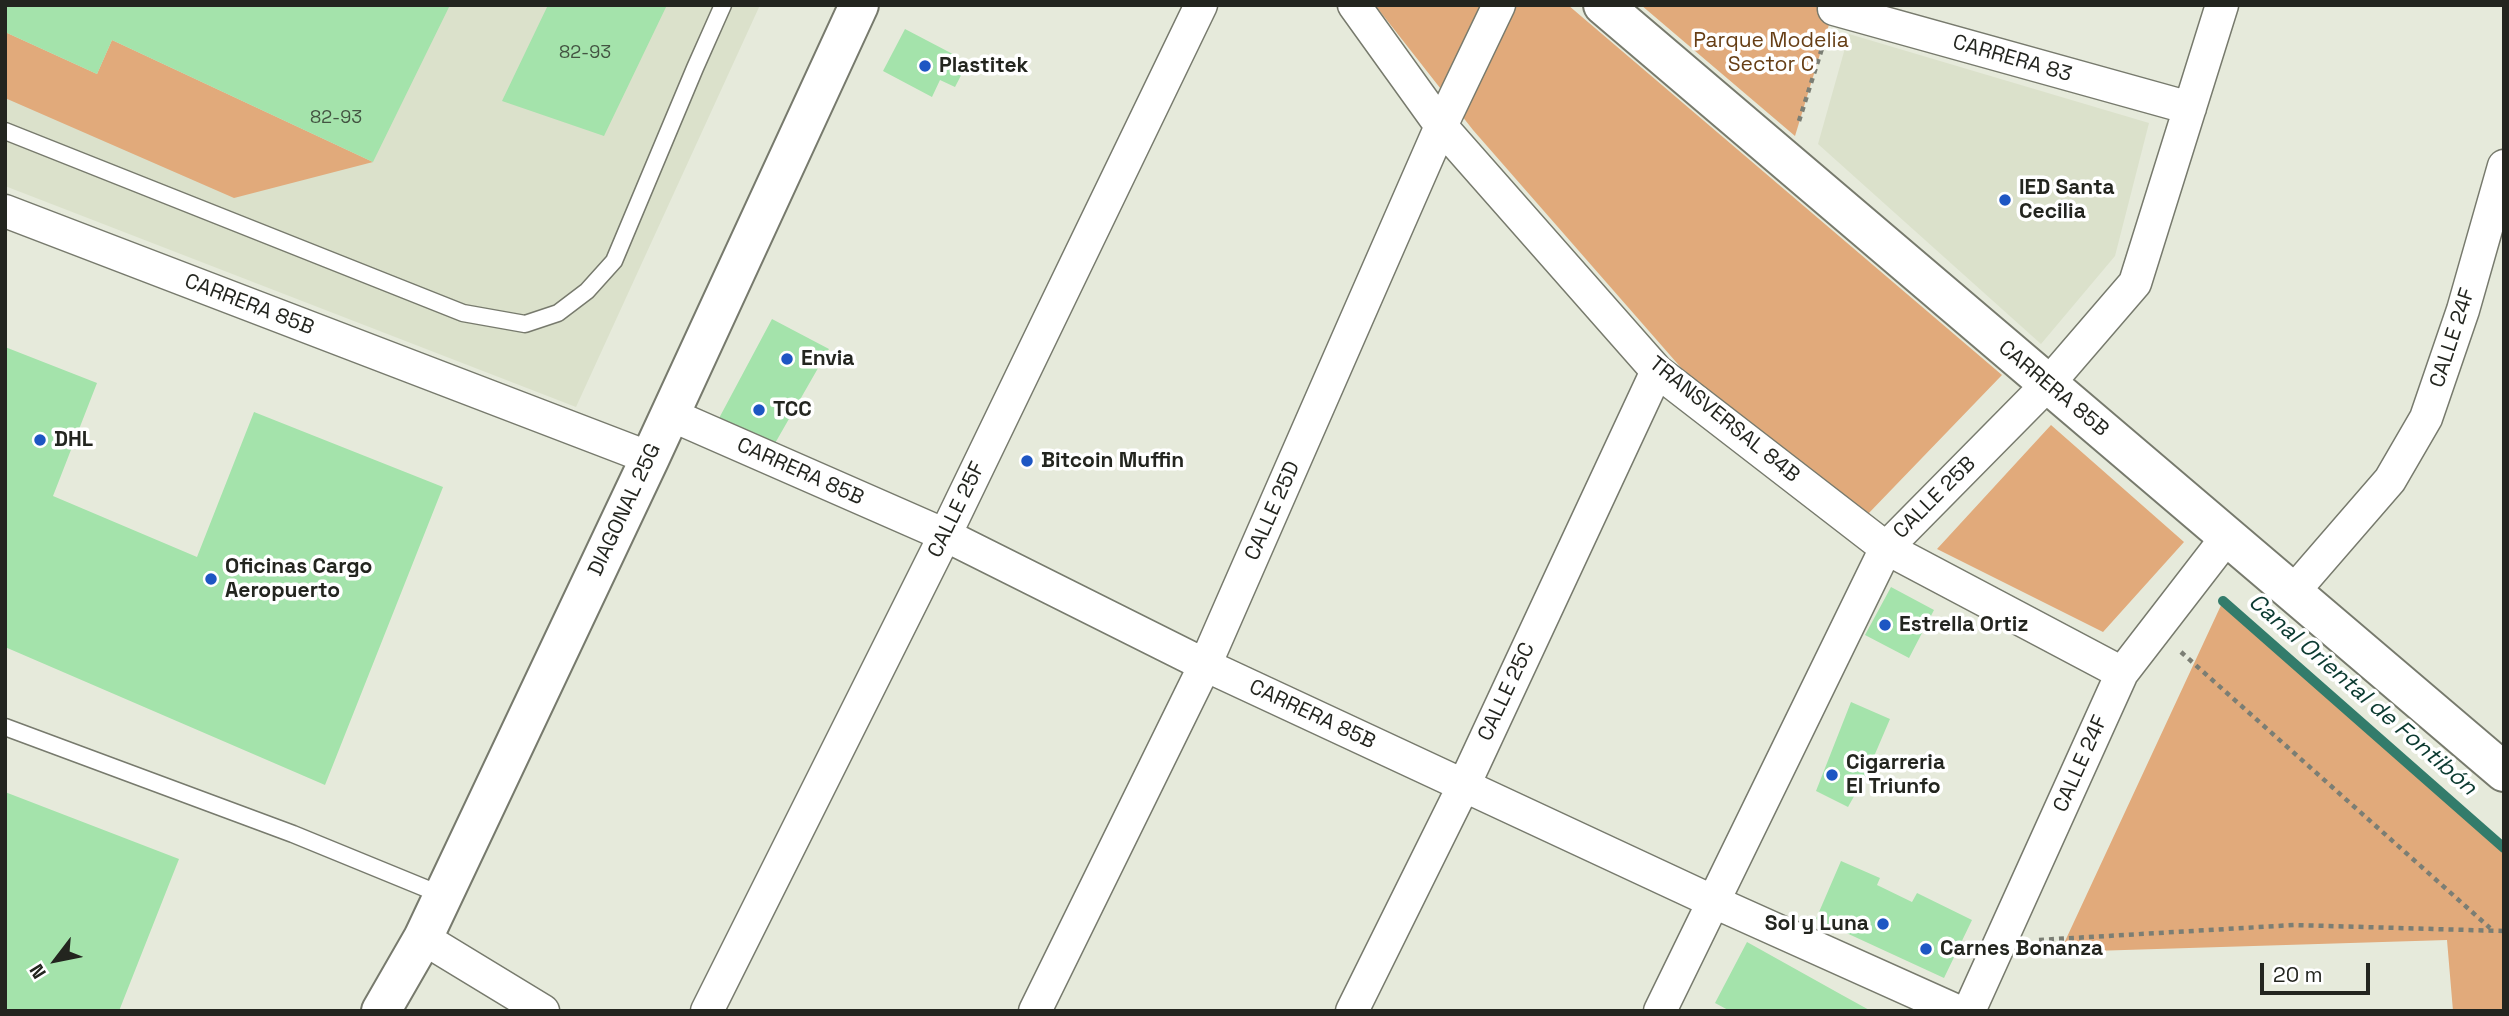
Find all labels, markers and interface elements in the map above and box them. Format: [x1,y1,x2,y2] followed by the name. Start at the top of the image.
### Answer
[1693,28,1849,78] park label: Parque Modelia Sector C
[1950,30,2074,88] street label: CARRERA 83
[559,42,611,64] house number: 82-93
[939,53,1028,79] place label: Plastitek
[917,58,933,74] marker: Plastitek
[310,107,362,129] house number: 82-93
[2019,175,2115,225] place label: IED Santa Cecilia
[1997,192,2013,208] marker: IED Santa Cecilia
[181,269,317,341] street label: CARRERA 85B
[2425,285,2481,391] street label: CALLE 24F
[1993,336,2113,442] street label: CARRERA 85B
[801,346,855,372] place label: Envia
[779,351,795,367] marker: Envia
[1644,352,1804,488] street label: TRANSVERSAL 84B
[773,397,812,423] place label: TCC
[751,402,767,418] marker: TCC
[54,427,93,453] place label: DHL
[32,432,48,448] marker: DHL
[733,433,867,511] street label: CARRERA 85B
[583,440,667,580] street label: DIAGONAL 25G
[1041,448,1184,474] place label: Bitcoin Muffin
[1889,452,1981,544] street label: CALLE 25B
[1019,453,1035,469] marker: Bitcoin Muffin
[923,458,991,562] street label: CALLE 25F
[1240,458,1306,564] street label: CALLE 25D
[225,554,372,604] place label: Oficinas Cargo Aeropuerto
[203,571,219,587] marker: Oficinas Cargo Aeropuerto
[2242,588,2482,802] water label: Canal Oriental de Fontibón
[1899,612,2028,638] place label: Estrella Ortiz
[1877,617,1893,633] marker: Estrella Ortiz
[1473,639,1541,745] street label: CALLE 25C
[1245,675,1379,755] street label: CARRERA 85B
[2048,712,2114,816] street label: CALLE 24F
[1846,750,1945,800] place label: Cigarreria El Triunfo
[1824,767,1840,783] marker: Cigarreria El Triunfo
[1765,911,1869,937] place label: Sol y Luna
[1875,916,1891,932] marker: Sol y Luna
[21,925,91,995] north arrow
[1940,936,2103,962] place label: Carnes Bonanza
[1918,941,1934,957] marker: Carnes Bonanza
[2264,950,2374,994] scale bar
[24,959,52,983] text: N
[2273,961,2323,988] text: 20 m

